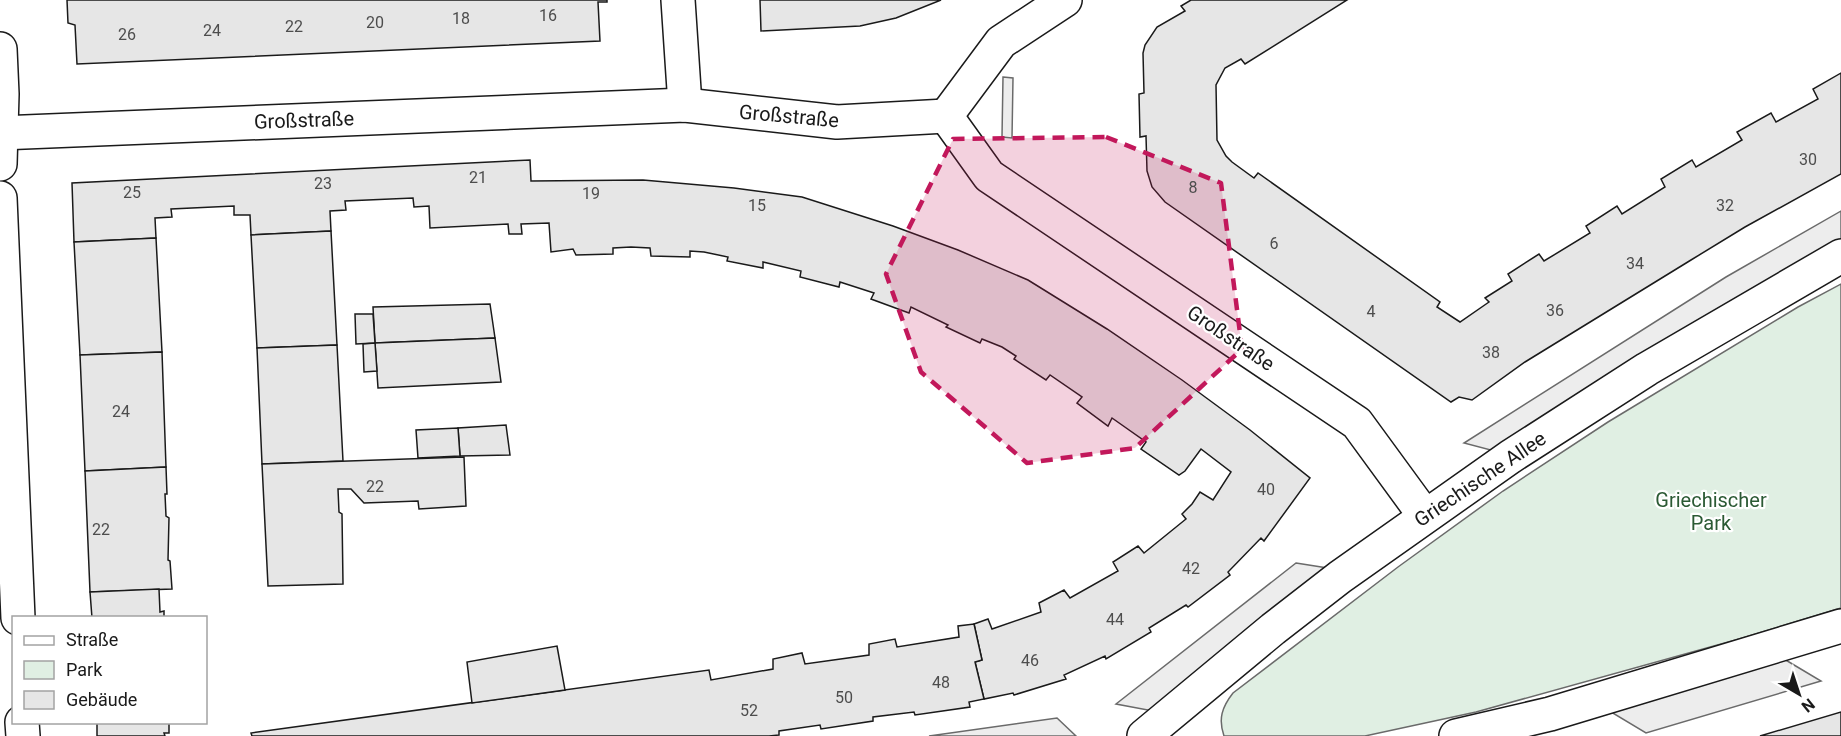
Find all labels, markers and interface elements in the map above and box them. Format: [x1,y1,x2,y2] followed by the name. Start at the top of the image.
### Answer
[539,6,557,25] house number: 16
[452,9,470,28] house number: 18
[366,13,384,32] house number: 20
[285,17,303,36] house number: 22
[203,21,221,40] house number: 24
[118,25,136,44] house number: 26
[738,100,840,132] street label: Großstraße
[254,106,354,134] street label: Großstraße
[1799,150,1817,169] house number: 30
[469,168,487,187] house number: 21
[314,174,332,193] house number: 23
[1189,178,1198,197] house number: 8
[123,183,141,202] house number: 25
[582,184,600,203] house number: 19
[748,196,766,215] house number: 15
[1716,196,1734,215] house number: 32
[1270,234,1279,253] house number: 6
[1626,254,1644,273] house number: 34
[1183,300,1279,376] street label: Großstraße
[1546,301,1564,320] house number: 36
[1367,302,1376,321] house number: 4
[1482,343,1500,362] house number: 38
[112,402,130,421] house number: 24
[1410,426,1550,532] street label: Griechische Allee
[366,477,384,496] house number: 22
[1257,480,1275,499] house number: 40
[1655,488,1767,535] park label: Griechischer Park
[92,520,110,539] house number: 22
[1182,559,1200,578] house number: 42
[1106,610,1124,629] house number: 44
[12,616,207,724] legend
[66,629,118,650] text: Straße
[1021,651,1039,670] house number: 46
[66,659,103,680] text: Park
[1769,664,1829,724] north arrow
[932,673,950,692] house number: 48
[835,688,853,707] house number: 50
[66,689,137,710] text: Gebäude
[1798,694,1818,716] text: N
[740,701,758,720] house number: 52

